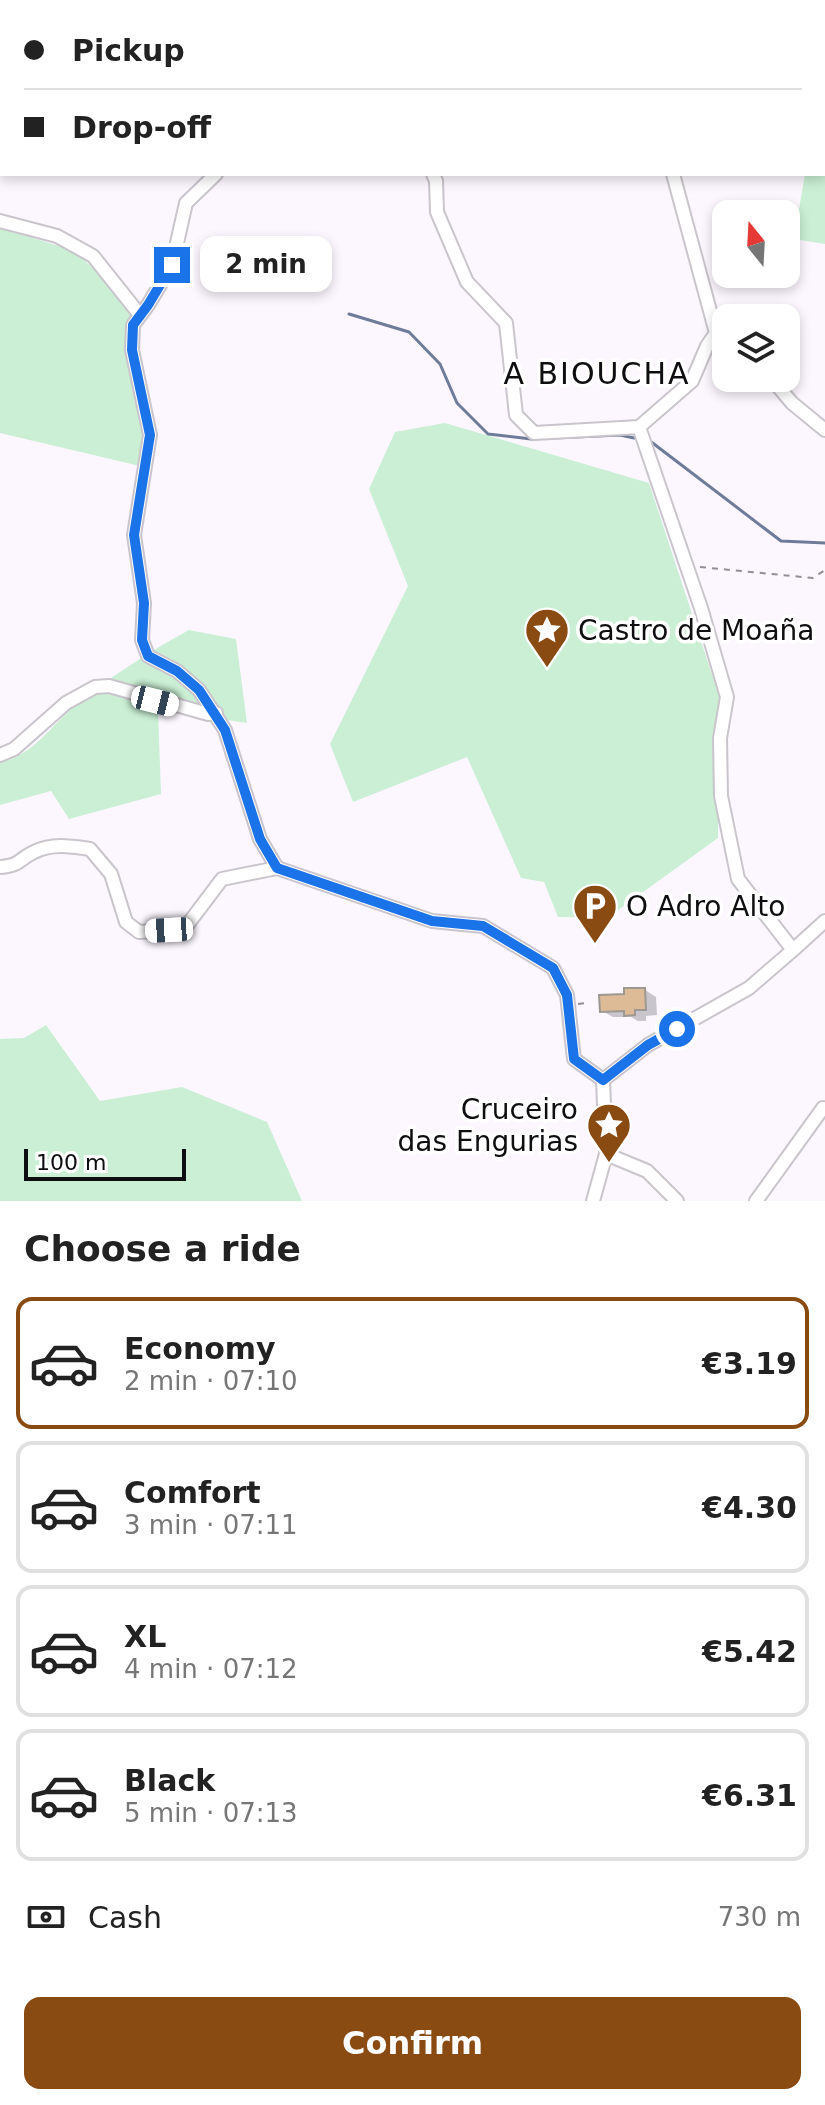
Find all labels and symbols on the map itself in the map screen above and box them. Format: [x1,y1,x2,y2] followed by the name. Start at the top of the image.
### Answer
[712,200,800,288] north arrow
[200,237,332,293] callout: 2 min
[154,247,190,283] route end
[503,356,691,391] district label: A BIOUCHA
[523,606,571,669] place icon: Castro de Moaña
[578,614,814,647] place label: Castro de Moaña
[129,684,181,718] car
[571,882,619,945] parking icon: O Adro Alto
[626,890,785,923] place label: O Adro Alto
[144,917,194,943] car
[659,1011,695,1047] route start
[398,1093,578,1158] place label: Cruceiro das Engurias
[585,1101,633,1164] place icon: Cruceiro das Engurias
[24,1145,186,1181] scale bar

